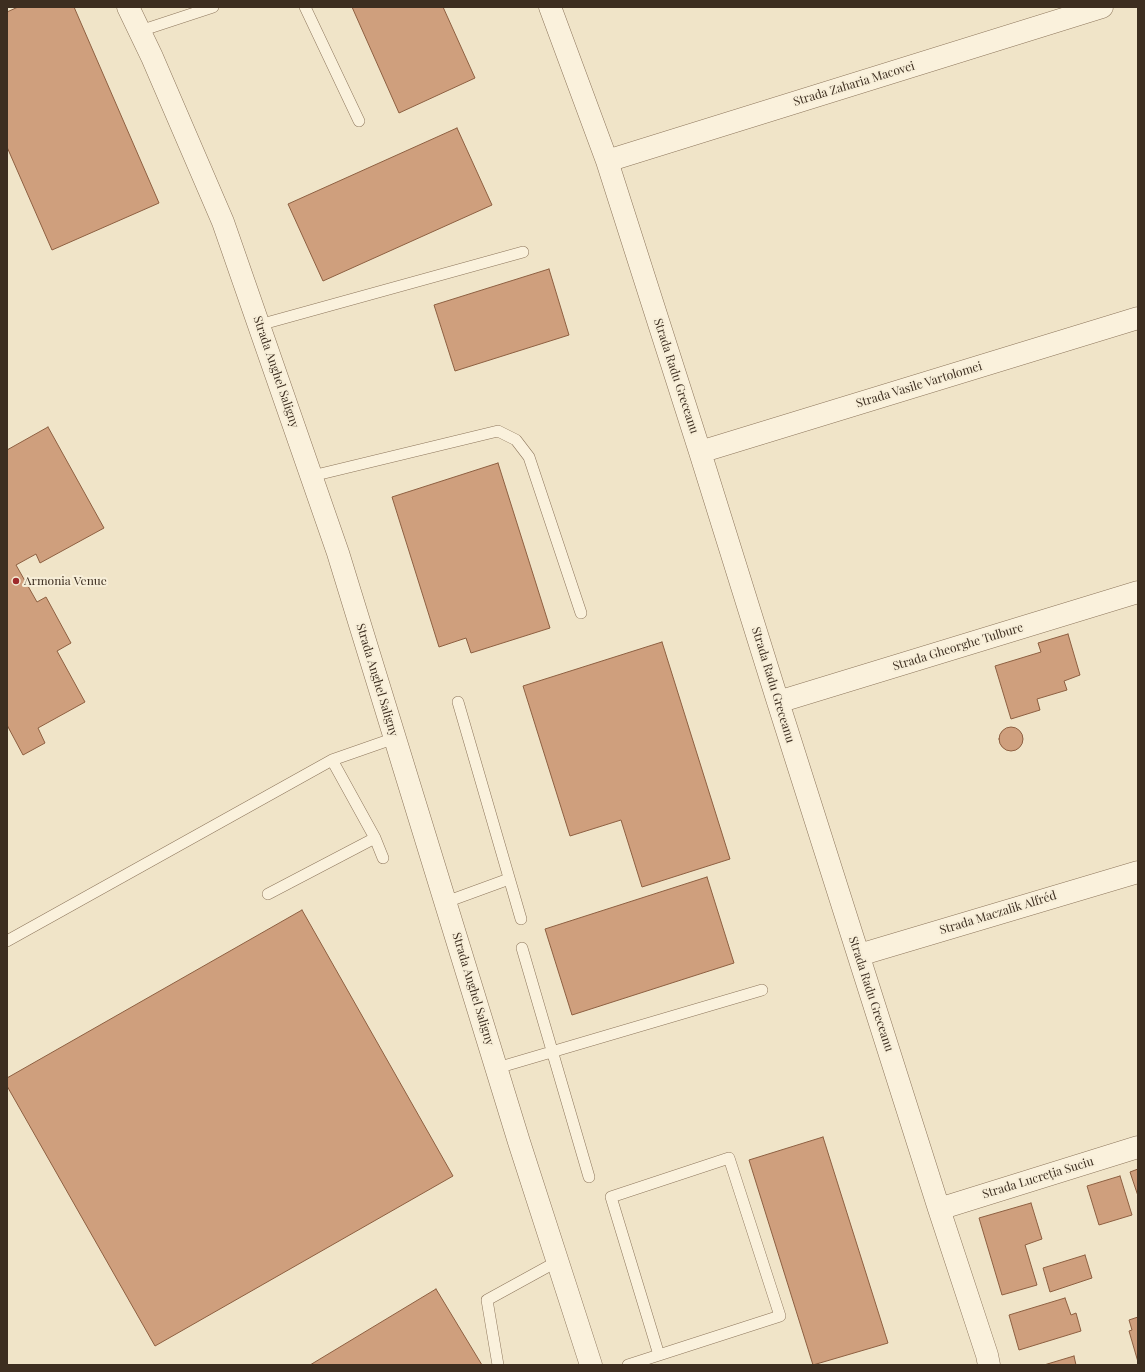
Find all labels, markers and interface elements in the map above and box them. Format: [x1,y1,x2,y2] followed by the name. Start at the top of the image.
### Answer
[792,59,916,109] street label: Strada Zaharia Macovei
[250,314,302,430] street label: Strada Anghel Saligny
[651,317,701,435] street label: Strada Radu Greceanu
[854,359,984,411] street label: Strada Vasile Vartolomei
[24,574,107,588] place label: Armonia Venue
[11,576,21,586] marker: Armonia Venue
[891,620,1025,674] street label: Strada Gheorghe Tulbure
[353,622,401,738] street label: Strada Anghel Saligny
[749,625,797,745] street label: Strada Radu Greceanu
[938,888,1058,938] street label: Strada Maczalik Alfréd
[449,931,497,1047] street label: Strada Anghel Saligny
[846,935,896,1053] street label: Strada Radu Greceanu
[981,1154,1095,1202] street label: Strada Lucreția Suciu

